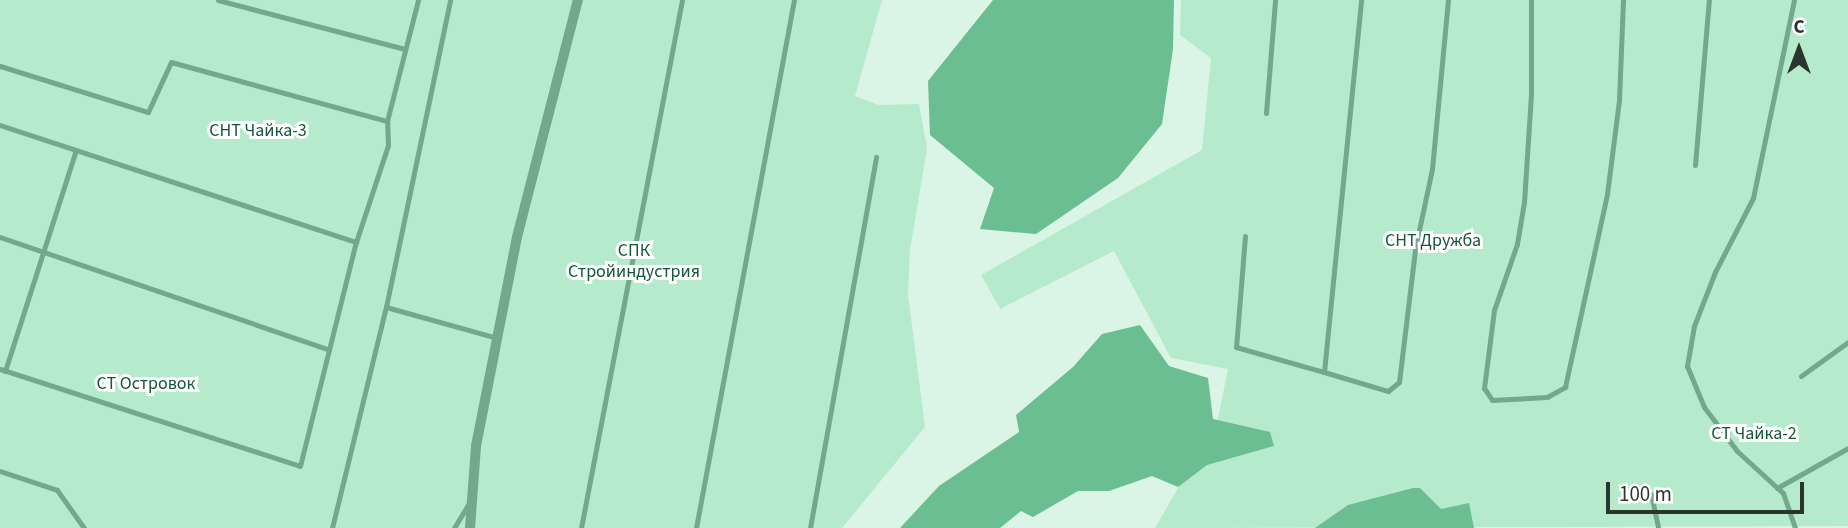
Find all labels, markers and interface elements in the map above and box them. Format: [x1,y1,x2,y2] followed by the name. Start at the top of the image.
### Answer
[1764,14,1834,84] north arrow
[1793,14,1805,41] text: С
[209,120,307,142] park label: СНТ Чайка-3
[1385,230,1481,252] park label: СНТ Дружба
[568,241,700,284] park label: СПК Стройиндустрия
[96,373,196,395] park label: СТ Островок
[1711,423,1797,445] park label: СТ Чайка-2
[1610,468,1808,512] scale bar
[1619,479,1672,509] text: 100 m

